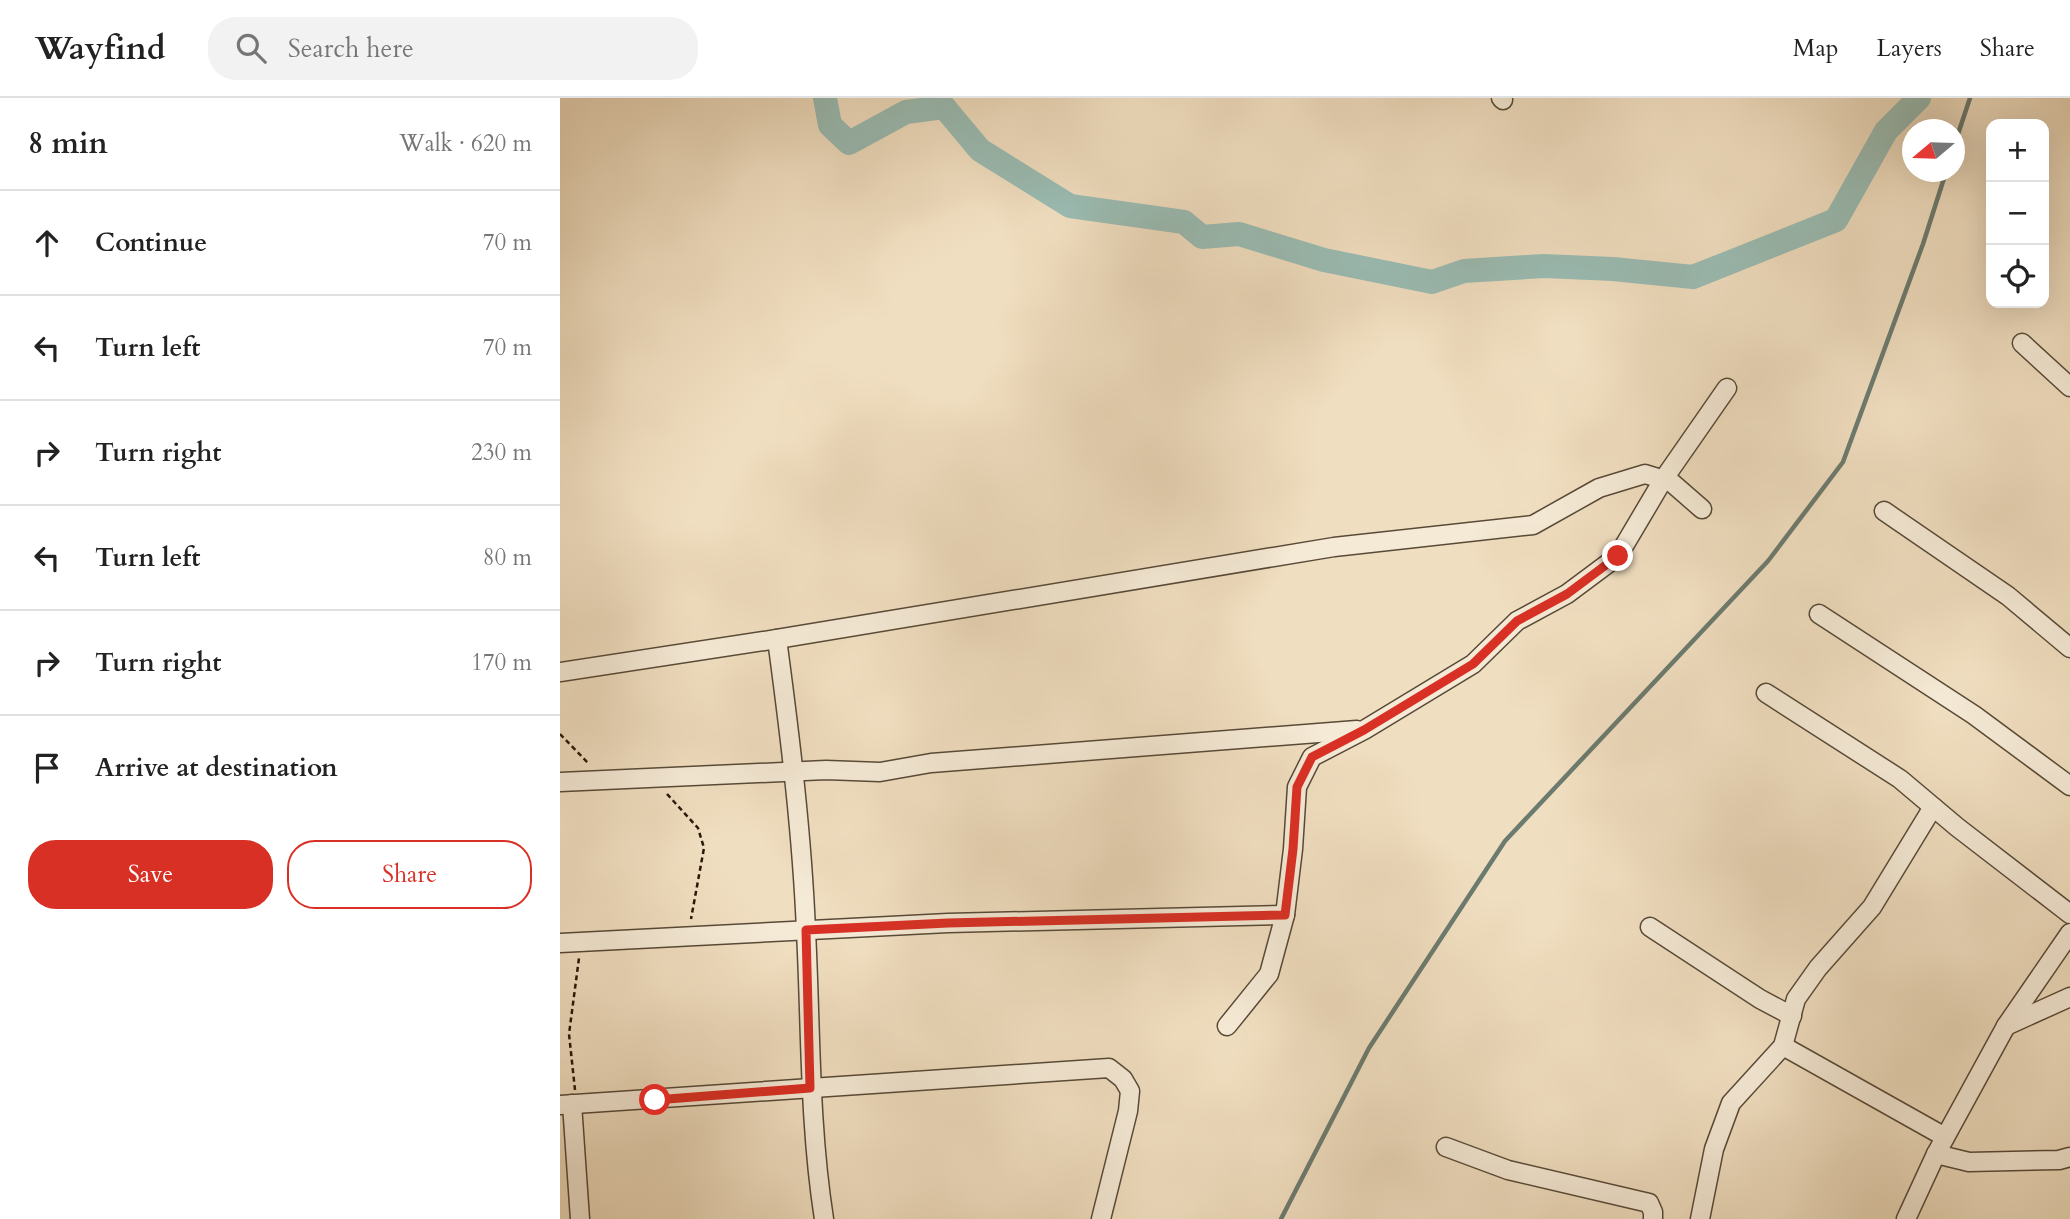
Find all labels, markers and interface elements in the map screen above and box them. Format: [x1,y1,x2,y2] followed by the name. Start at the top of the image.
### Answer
[208,17,698,80] search box
[35,26,166,71] text: Wayfind
[232,29,270,67] icon: search
[288,31,414,66] text: Search here
[1793,32,1839,65] text: Map
[1877,32,1942,65] text: Layers
[1980,32,2035,65] text: Share
[1902,119,1965,182] north arrow
[1986,119,2049,308] map controls
[1986,119,2049,182] button: +
[28,123,108,164] text: 8 min
[399,128,532,159] text: Walk · 620 m
[1986,182,2049,245] button: −
[28,224,66,262] icon: ahead
[95,225,207,260] text: Continue
[483,227,532,258] text: 70 m
[1986,245,2049,308] button: locate
[28,329,66,367] icon: left
[95,330,200,365] text: Turn left
[483,332,532,363] text: 70 m
[28,434,66,472] icon: right
[95,435,222,470] text: Turn right
[471,437,532,468] text: 230 m
[28,539,66,577] icon: left
[95,540,200,575] text: Turn left
[1602,540,1633,571] route end
[483,542,532,573] text: 80 m
[28,644,66,682] icon: right
[95,645,222,680] text: Turn right
[471,647,532,678] text: 170 m
[28,749,66,787] icon: arrive
[95,750,338,785] text: Arrive at destination
[28,840,273,909] button: Save
[287,840,532,909] button: Share
[639,1084,670,1115] route start

